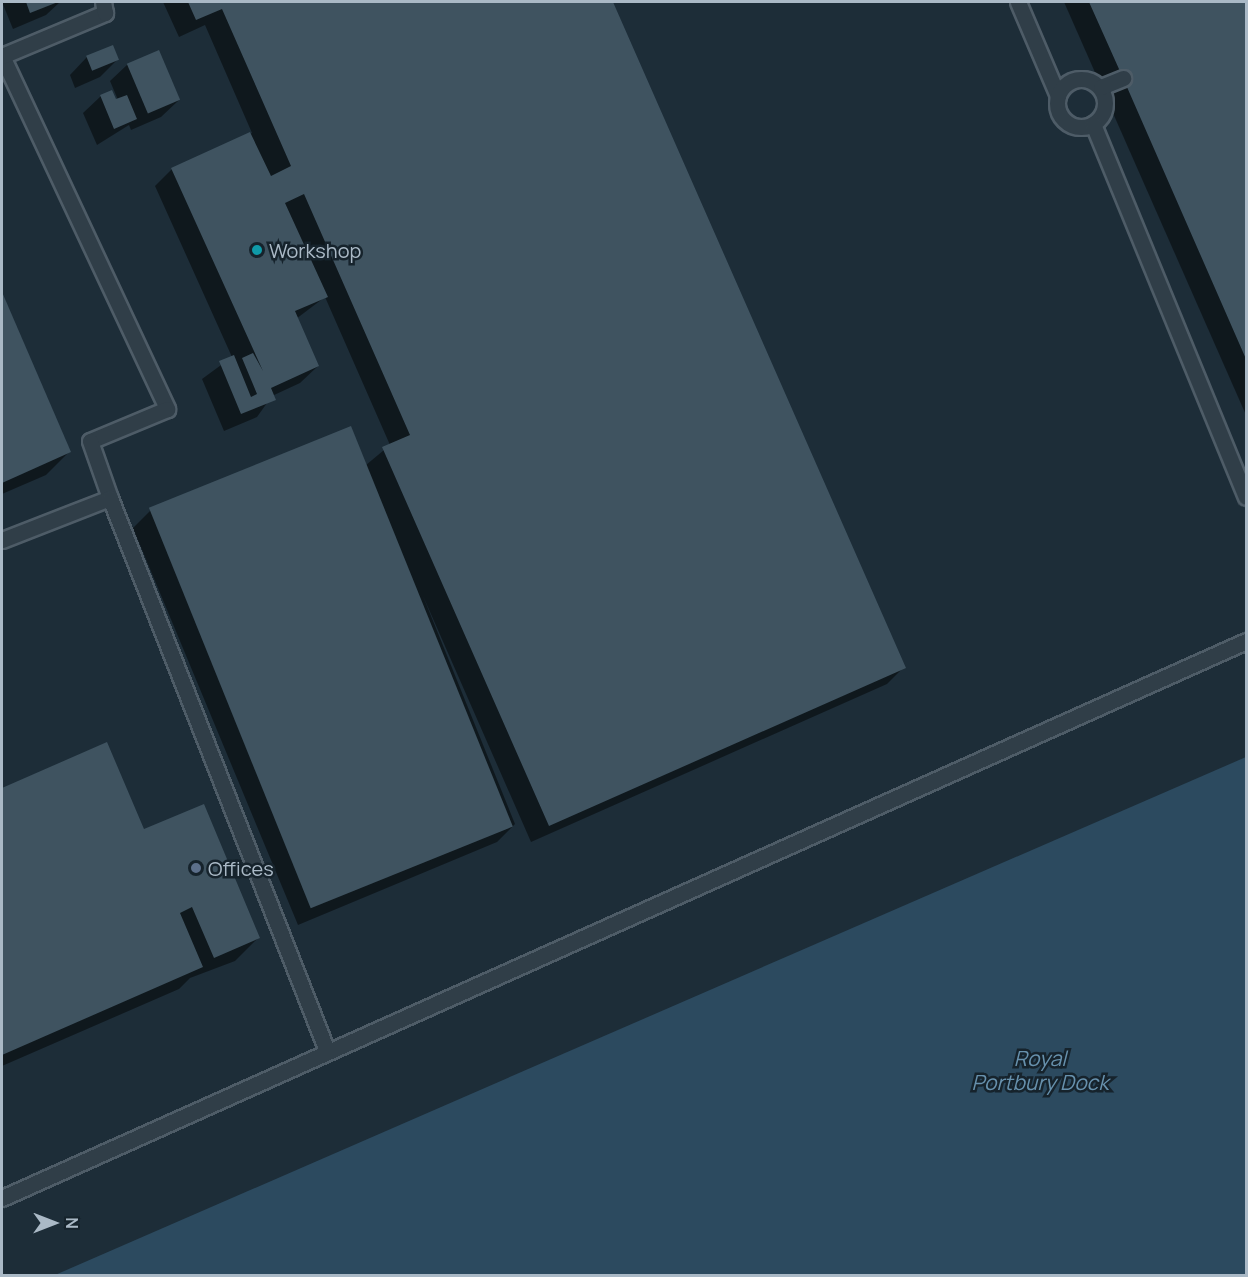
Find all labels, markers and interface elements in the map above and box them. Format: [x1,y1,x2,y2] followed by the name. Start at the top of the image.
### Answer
[269,238,361,262] place label: Workshop
[250,243,264,257] marker: Workshop
[208,856,274,880] place label: Offices
[189,861,203,875] marker: Offices
[971,1045,1109,1095] water label: Royal Portbury Dock
[24,1193,84,1253] north arrow
[61,1217,83,1229] text: N

